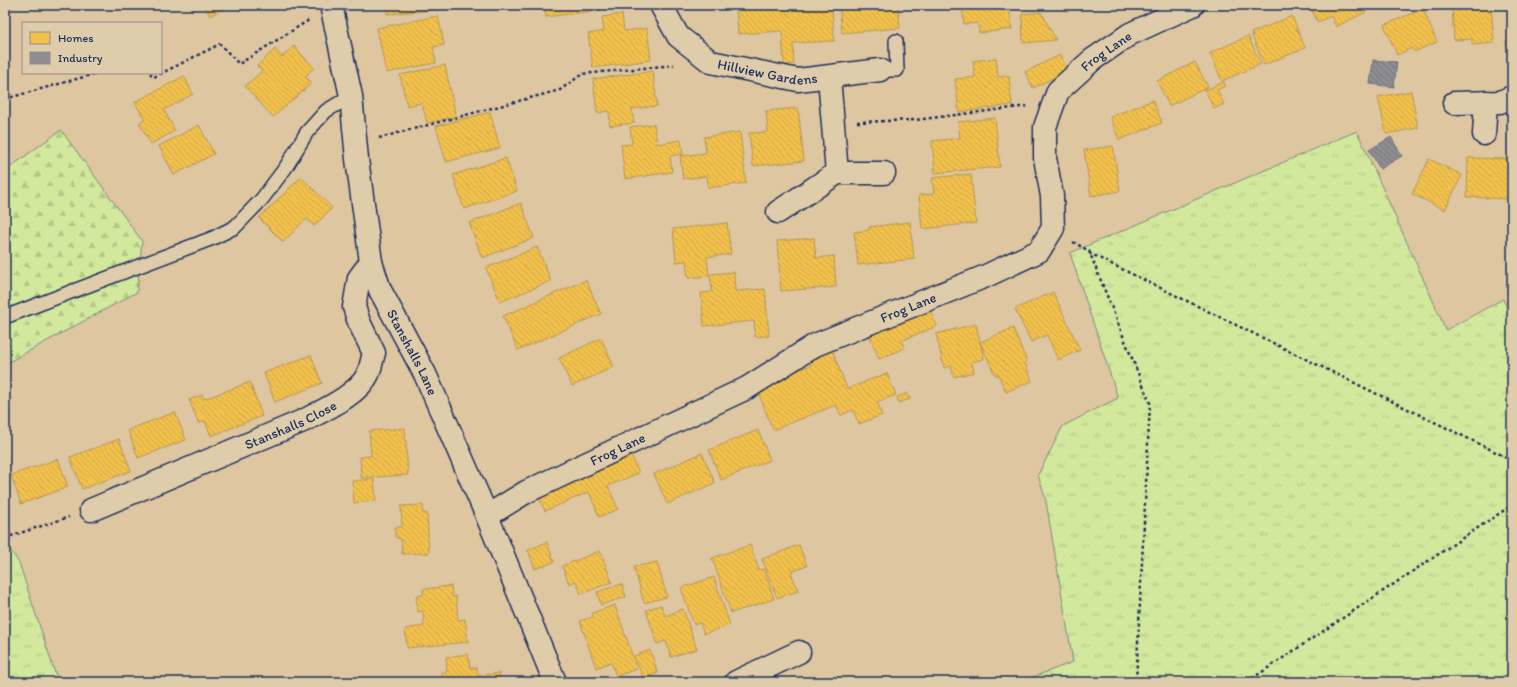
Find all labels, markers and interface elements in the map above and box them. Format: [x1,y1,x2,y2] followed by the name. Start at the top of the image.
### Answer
[22,22,162,74] legend
[1077,27,1135,75] street label: Frog Lane
[58,31,94,45] text: Homes
[58,51,103,65] text: Industry
[716,56,818,89] street label: Hillview Gardens
[878,289,939,327] street label: Frog Lane
[383,306,441,398] street label: Stanshalls Lane
[242,397,340,453] street label: Stanshalls Close
[588,429,648,470] street label: Frog Lane

